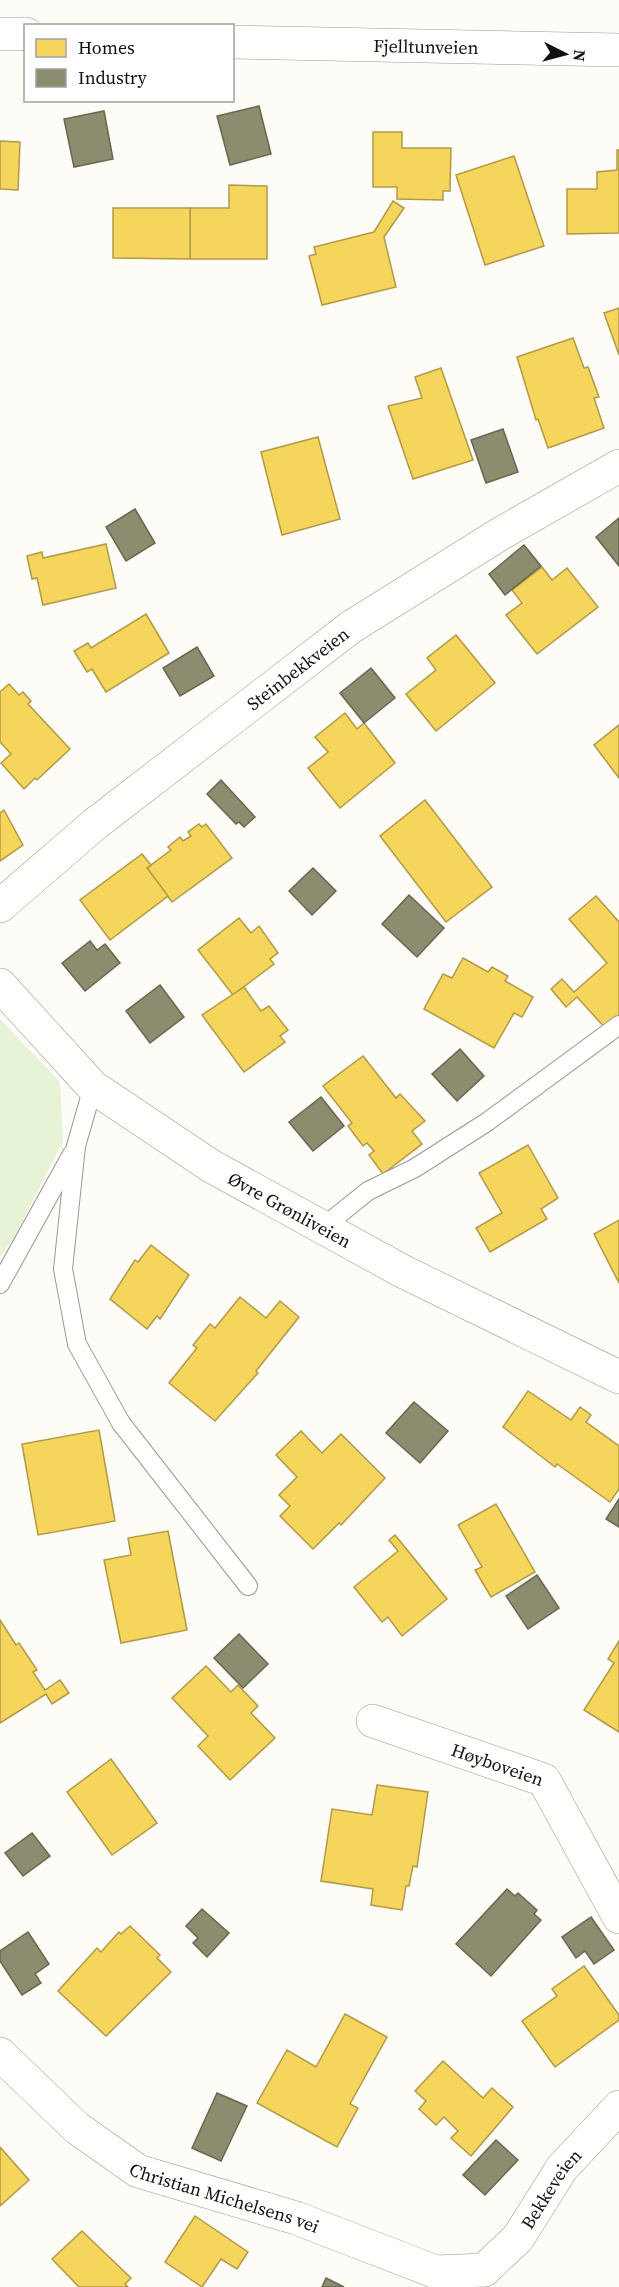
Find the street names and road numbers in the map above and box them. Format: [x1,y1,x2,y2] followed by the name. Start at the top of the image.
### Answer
[373,32,479,60] street label: Fjelltunveien
[241,621,354,716] street label: Steinbekkveien
[224,1165,356,1253] street label: Øvre Grønliveien
[448,1737,547,1792] street label: Høyboveien
[514,2143,587,2233] street label: Bekkeveien
[124,2156,323,2238] street label: Christian Michelsens vei

